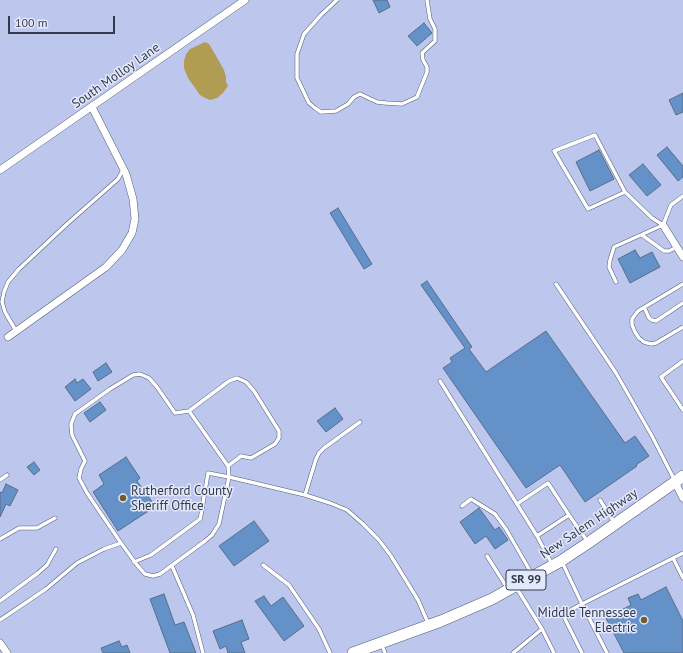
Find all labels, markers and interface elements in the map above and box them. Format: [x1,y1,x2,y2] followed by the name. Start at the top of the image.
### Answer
[10,8,117,34] scale bar
[15,15,48,30] text: 100 m
[69,40,163,112] street label: South Molloy Lane
[131,483,233,514] place label: Rutherford County Sheriff Office
[537,486,641,562] street label: New Salem Highway
[118,493,128,503] marker: Rutherford County Sheriff Office
[506,570,546,590] road number: SR 99
[537,605,636,636] place label: Middle Tennessee Electric
[639,615,649,625] marker: Middle Tennessee Electric

